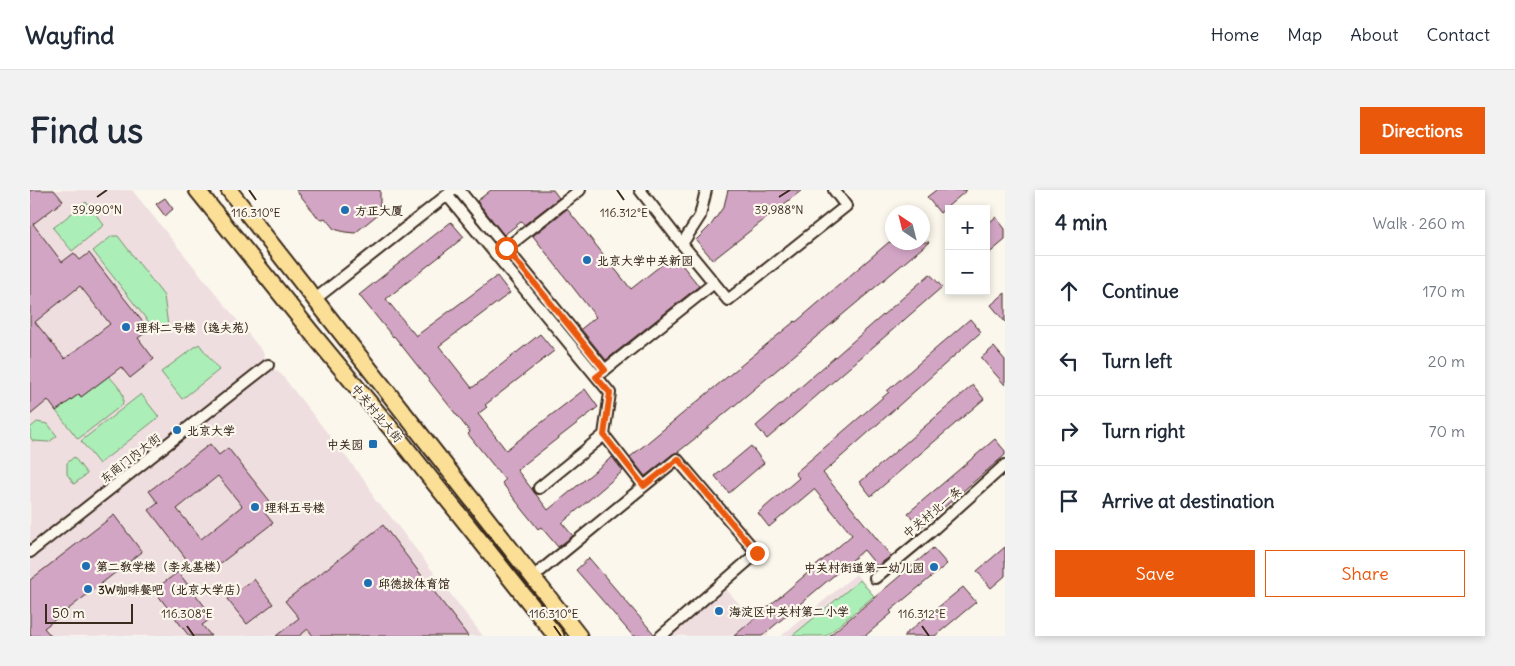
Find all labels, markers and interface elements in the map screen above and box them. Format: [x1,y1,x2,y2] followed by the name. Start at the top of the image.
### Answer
[25,20,114,50] text: Wayfind
[1211,23,1259,46] text: Home
[1287,23,1322,46] text: Map
[1350,23,1398,46] text: About
[1426,23,1490,46] text: Contact
[1360,107,1485,154] button: Directions
[30,108,143,152] text: Find us
[72,202,122,217] text: 39.990°N
[755,202,803,217] text: 39.988°N
[355,203,403,218] place label: 方正大厦
[339,204,351,216] marker: 方正大厦
[231,205,281,220] text: 116.310°E
[600,205,648,220] text: 116.312°E
[885,205,930,250] north arrow
[945,205,990,295] map controls
[945,205,990,250] button: +
[1055,209,1107,236] text: 4 min
[1373,213,1465,233] text: Walk · 260 m
[495,237,518,260] route start
[945,250,990,295] button: −
[597,253,693,268] place label: 北京大学中关新园
[581,254,593,266] marker: 北京大学中关新园
[1055,277,1083,305] icon: ahead
[1102,279,1179,303] text: Continue
[1422,281,1465,301] text: 170 m
[136,320,256,335] place label: 理科二号楼（逸夫苑）
[120,321,132,333] marker: 理科二号楼（逸夫苑）
[1055,347,1083,375] icon: left
[1102,349,1172,373] text: Turn left
[1428,351,1465,371] text: 20 m
[348,381,406,445] street label: 中关村北大街
[1055,417,1083,445] icon: right
[1102,419,1185,443] text: Turn right
[1429,421,1465,441] text: 70 m
[187,423,235,438] place label: 北京大学
[171,424,183,436] marker: 北京大学
[97,430,163,486] street label: 东南门内大街
[327,437,363,452] place label: 中关园
[367,438,379,450] marker: 中关园
[900,483,964,541] street label: 中关村北一条
[1055,487,1083,515] icon: arrive
[1102,489,1275,513] text: Arrive at destination
[265,500,325,515] place label: 理科五号楼
[249,501,261,513] marker: 理科五号楼
[746,542,769,565] route end
[1055,550,1255,597] button: Save
[1265,550,1465,597] button: Share
[96,559,228,574] place label: 第二教学楼（李兆基楼）
[80,560,92,572] marker: 第二教学楼（李兆基楼）
[804,560,924,575] place label: 中关村街道第一幼儿园
[928,561,940,573] marker: 中关村街道第一幼儿园
[378,576,450,591] place label: 邱德拔体育馆
[362,577,374,589] marker: 邱德拔体育馆
[98,582,248,597] place label: 3W咖啡餐吧（北京大学店）
[82,583,94,595] marker: 3W咖啡餐吧（北京大学店）
[45,601,132,624] scale bar
[52,604,85,622] text: 50 m
[729,604,849,619] place label: 海淀区中关村第二小学
[713,605,725,617] marker: 海淀区中关村第二小学
[161,606,213,621] text: 116.308°E
[529,606,579,621] text: 116.310°E
[898,606,946,621] text: 116.312°E

